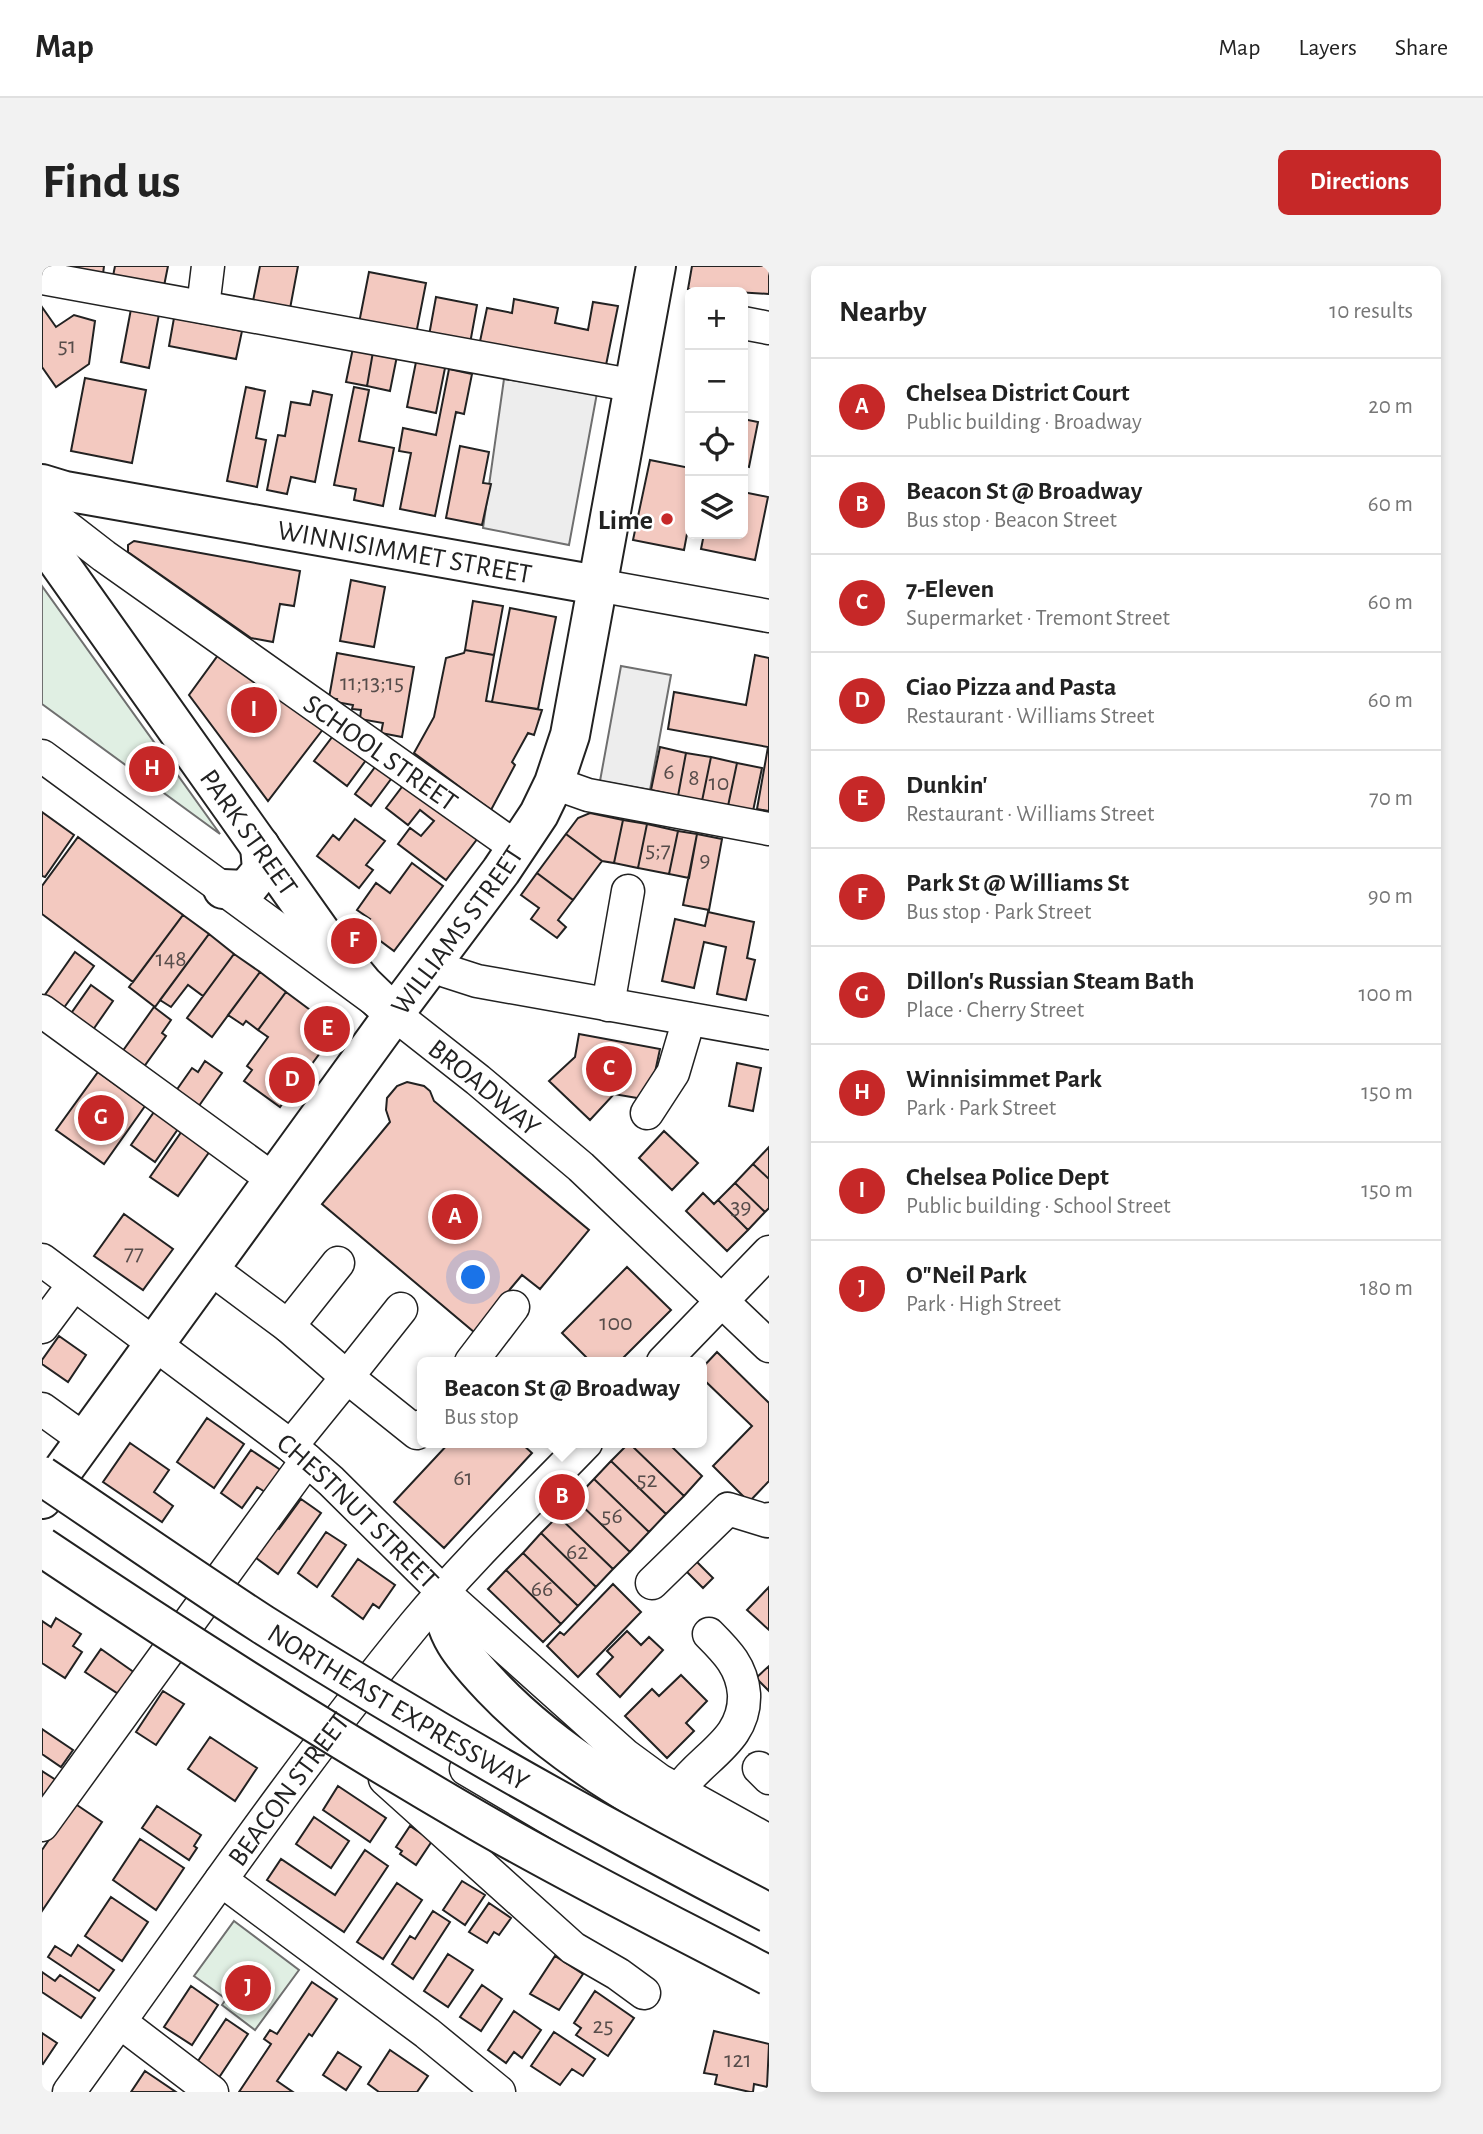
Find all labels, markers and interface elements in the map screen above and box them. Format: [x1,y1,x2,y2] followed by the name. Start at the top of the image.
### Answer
[35,31,94,64] text: Map
[1218,36,1260,60] text: Map
[1298,36,1357,60] text: Layers
[1395,36,1448,60] text: Share
[1278,150,1441,215] button: Directions
[42,158,181,207] text: Find us
[685,287,748,539] map controls
[685,287,748,350] button: +
[839,297,927,327] text: Nearby
[1329,300,1413,323] text: 10 results
[58,334,76,358] house number: 51
[685,350,748,413] button: −
[906,380,1129,406] text: Chelsea District Court
[855,395,869,418] text: A
[1368,395,1413,418] text: 20 m
[906,411,1142,434] text: Public building · Broadway
[685,413,748,476] button: locate
[685,476,748,539] button: layers
[906,478,1142,504] text: Beacon St @ Broadway
[855,493,869,516] text: B
[1368,493,1413,516] text: 60 m
[598,507,653,535] place label: Lime
[906,509,1117,532] text: Bus stop · Beacon Street
[659,511,675,527] marker: Lime
[275,517,534,589] street label: WINNISIMMET STREET
[906,576,994,602] text: 7-Eleven
[856,591,868,614] text: C
[1368,591,1413,614] text: 60 m
[906,607,1170,630] text: Supermarket · Tremont Street
[340,671,404,695] house number: 11;13;15
[906,674,1116,700] text: Ciao Pizza and Pasta
[231,684,277,736] pin: I
[854,689,870,712] text: D
[1368,689,1413,712] text: 60 m
[298,690,462,818] street label: SCHOOL STREET
[906,705,1154,728] text: Restaurant · Williams Street
[129,743,175,795] pin: H
[663,760,675,784] house number: 6
[194,765,302,902] street label: PARK STREET
[688,766,700,790] house number: 8
[709,771,729,795] house number: 10
[906,772,988,798] text: Dunkin'
[856,787,868,810] text: E
[1369,787,1413,810] text: 70 m
[906,803,1154,826] text: Restaurant · Williams Street
[645,838,671,862] house number: 5;7
[387,841,530,1021] street label: WILLIAMS STREET
[699,848,711,872] house number: 9
[906,870,1129,896] text: Park St @ Williams St
[857,885,867,908] text: F
[1368,885,1413,908] text: 90 m
[906,901,1091,924] text: Bus stop · Park Street
[331,915,377,967] pin: F
[155,947,187,971] house number: 148
[906,968,1194,994] text: Dillon's Russian Steam Bath
[855,983,869,1006] text: G
[1359,983,1413,1006] text: 100 m
[906,999,1084,1022] text: Place · Cherry Street
[304,1003,350,1055] pin: E
[422,1035,545,1142] street label: BROADWAY
[586,1043,632,1095] pin: C
[269,1054,315,1106] pin: D
[906,1066,1102,1092] text: Winnisimmet Park
[854,1081,870,1104] text: H
[1361,1081,1413,1104] text: 150 m
[78,1092,124,1144] pin: G
[906,1097,1056,1120] text: Park · Park Street
[906,1164,1109,1190] text: Chelsea Police Dept
[859,1179,865,1202] text: I
[1361,1179,1413,1202] text: 150 m
[432,1191,478,1243] pin: A
[730,1195,752,1219] house number: 39
[906,1195,1171,1218] text: Public building · School Street
[124,1241,144,1265] house number: 77
[456,1260,490,1294] your location
[906,1262,1027,1288] text: O"Neil Park
[858,1277,866,1300] text: J
[1360,1277,1413,1300] text: 180 m
[906,1293,1061,1316] text: Park · High Street
[599,1311,633,1335] house number: 100
[417,1357,707,1448] popup
[444,1375,680,1401] text: Beacon St @ Broadway
[444,1406,519,1429] text: Bus stop
[271,1429,443,1595] street label: CHESTNUT STREET
[453,1466,473,1490] house number: 61
[637,1468,658,1492] house number: 52
[539,1471,585,1523] pin: B
[601,1504,623,1528] house number: 56
[566,1540,588,1564] house number: 62
[531,1577,553,1601] house number: 66
[262,1619,533,1797] street label: NORTHEAST EXPRESSWAY
[224,1708,356,1872] street label: BEACON STREET
[225,1962,271,2014] pin: J
[593,2014,613,2038] house number: 25
[724,2048,752,2072] house number: 121

